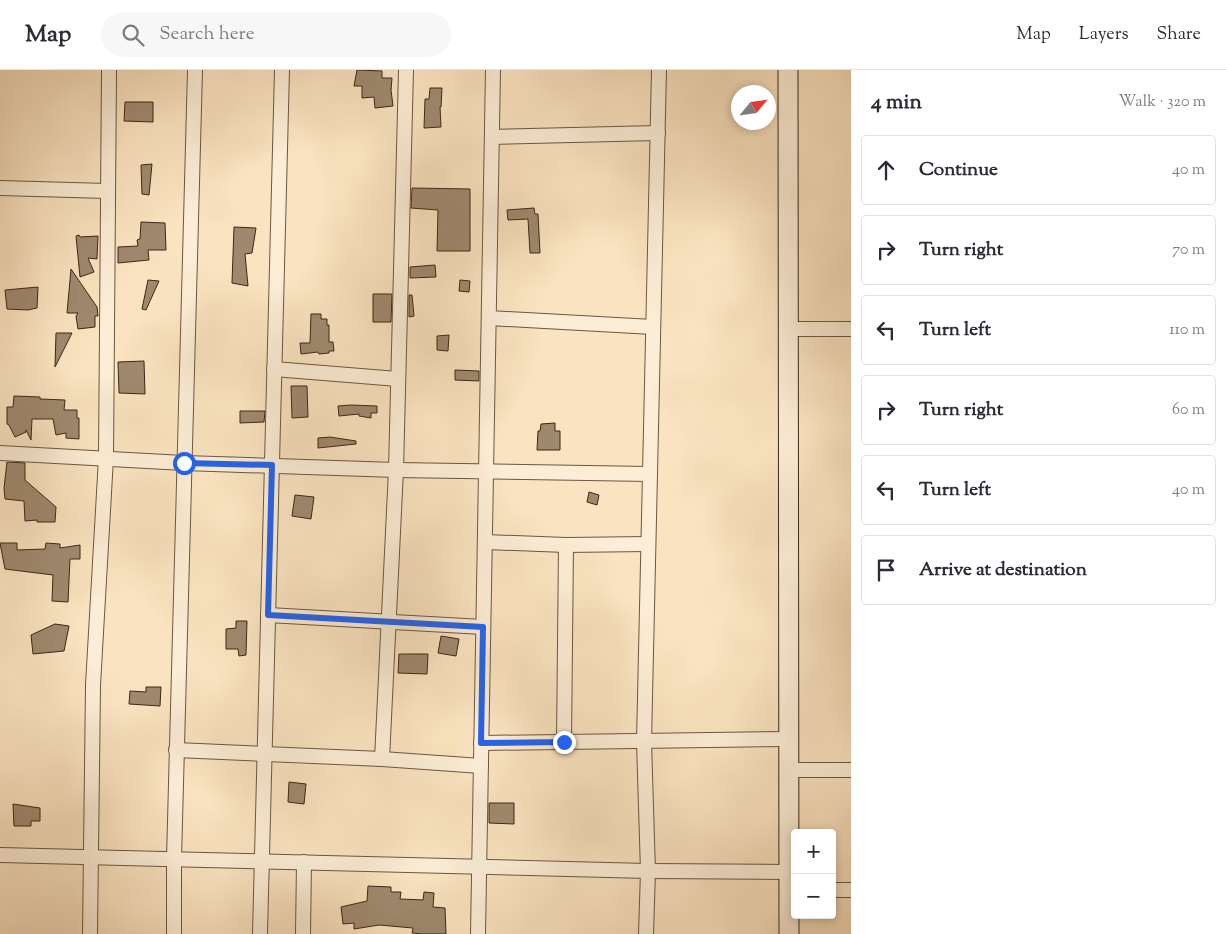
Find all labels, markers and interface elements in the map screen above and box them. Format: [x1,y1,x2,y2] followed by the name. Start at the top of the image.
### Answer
[101,12,451,57] search box
[25,18,71,52] text: Map
[119,21,147,49] icon: search
[159,21,255,48] text: Search here
[1016,22,1051,48] text: Map
[1079,22,1129,48] text: Layers
[1157,22,1201,48] text: Share
[731,85,776,130] north arrow
[871,88,922,118] text: 4 min
[1119,91,1206,114] text: Walk · 320 m
[872,156,900,184] icon: ahead
[919,157,998,184] text: Continue
[1172,159,1205,182] text: 40 m
[872,236,900,264] icon: right
[919,237,1003,264] text: Turn right
[1172,239,1205,262] text: 70 m
[872,316,900,344] icon: left
[919,317,991,344] text: Turn left
[1169,319,1205,342] text: 110 m
[872,396,900,424] icon: right
[919,397,1003,424] text: Turn right
[1172,399,1205,422] text: 60 m
[173,452,196,475] route start
[872,476,900,504] icon: left
[919,477,991,504] text: Turn left
[1172,479,1205,502] text: 40 m
[872,556,900,584] icon: arrive
[919,557,1087,584] text: Arrive at destination
[553,731,576,754] route end
[791,829,836,919] map controls
[791,829,836,874] button: +
[791,874,836,919] button: −

